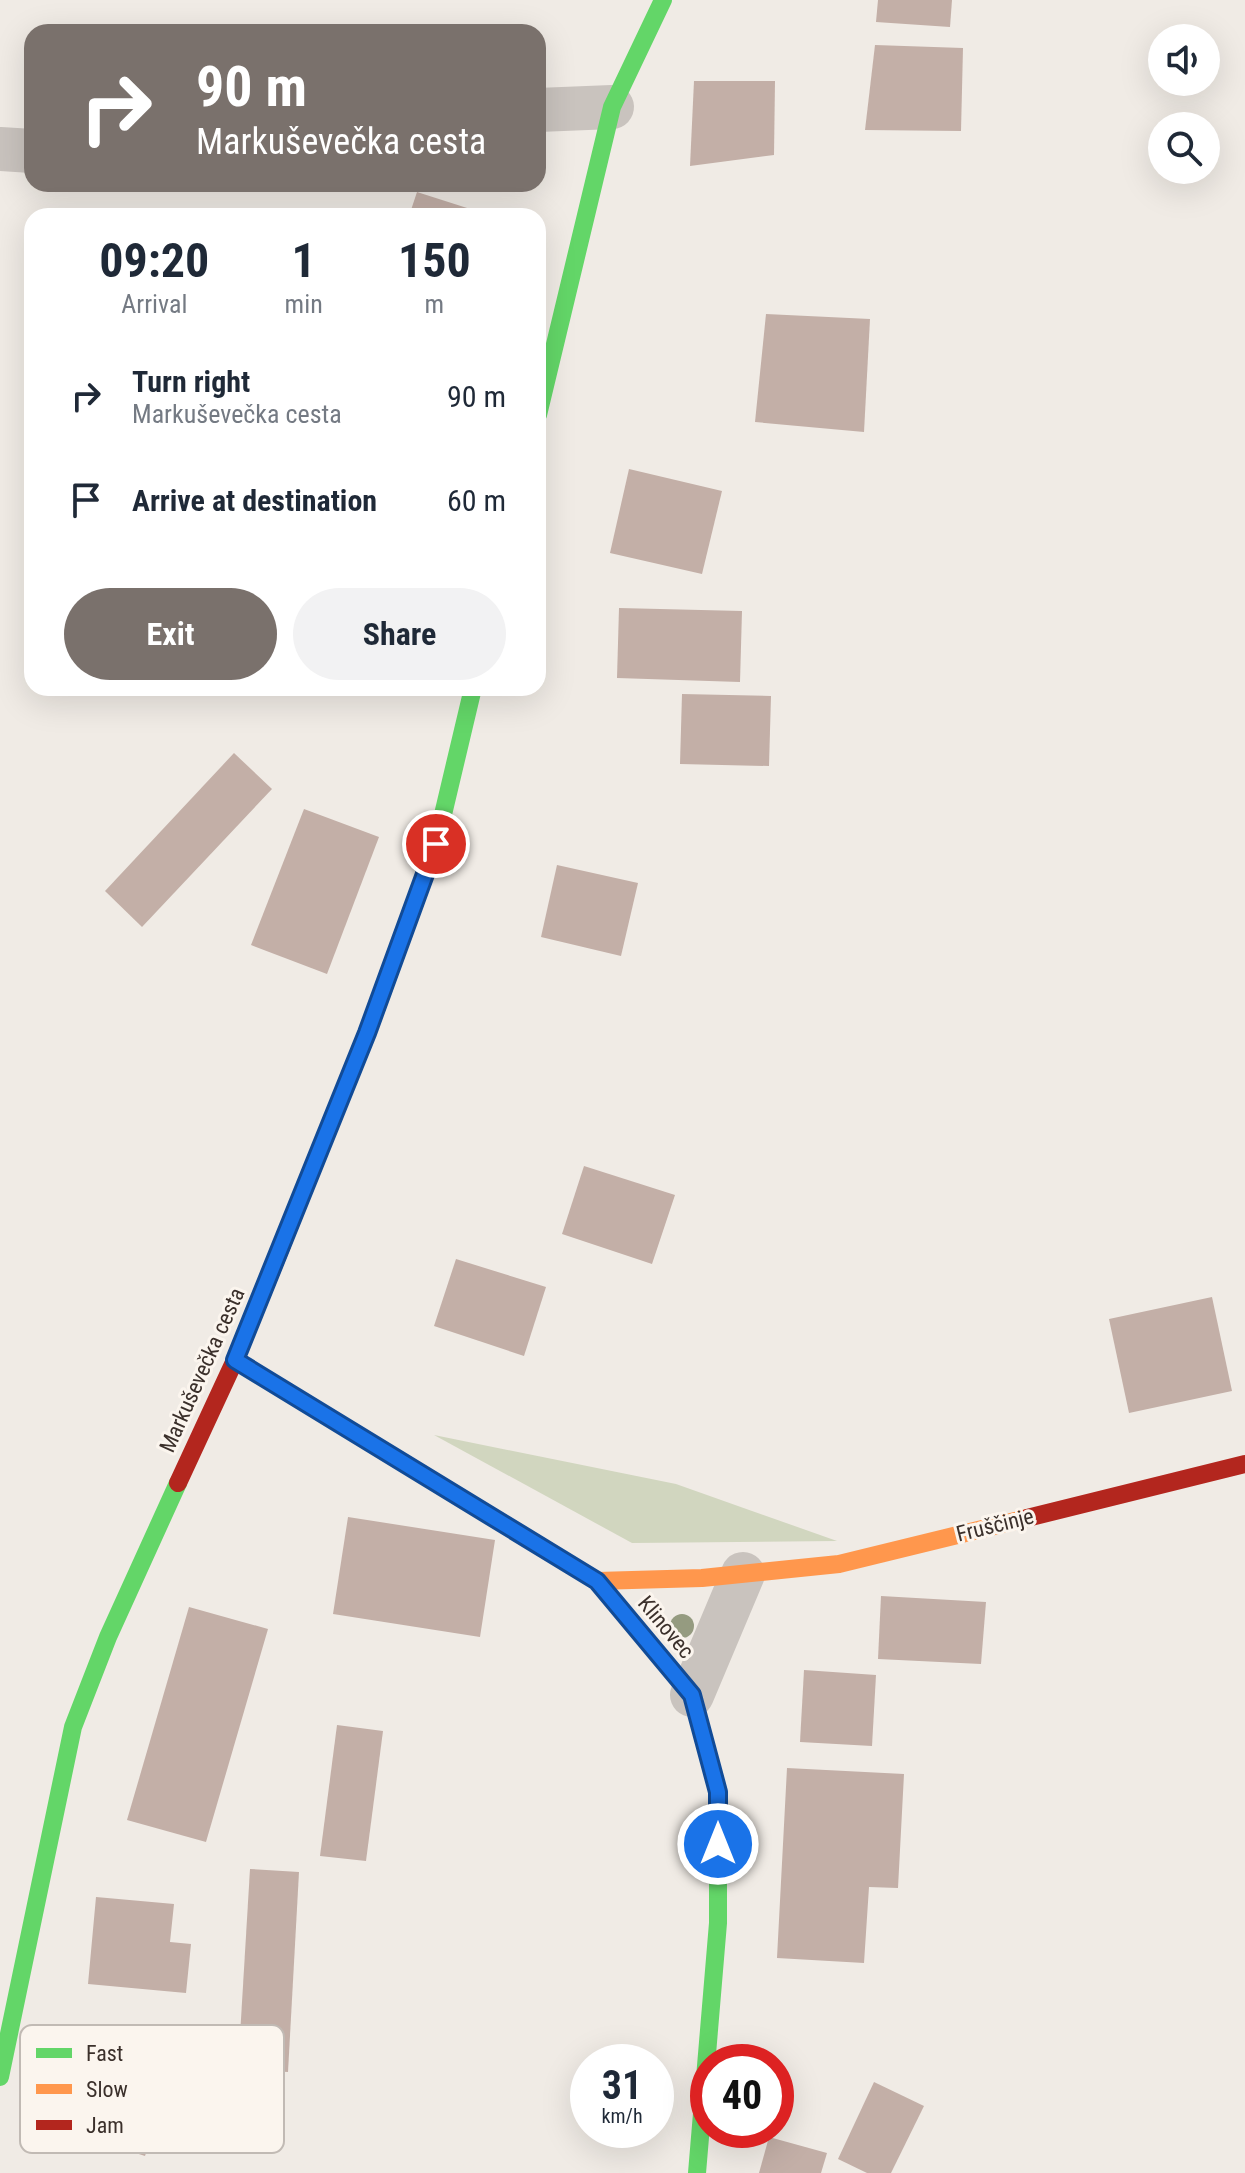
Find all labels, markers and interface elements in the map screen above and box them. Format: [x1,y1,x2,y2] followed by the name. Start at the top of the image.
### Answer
[1148,24,1220,184] map controls
[1148,24,1220,96] button: sound
[196,54,307,120] text: 90 m
[64,56,168,160] icon: right
[1148,112,1220,184] button: search
[196,121,486,163] text: Markuševečka cesta
[99,232,209,289] text: 09:20
[292,232,316,289] text: 1
[398,232,471,289] text: 150
[121,289,187,319] text: Arrival
[285,289,323,319] text: min
[425,289,444,319] text: m
[132,364,250,399] text: Turn right
[64,374,108,418] icon: right
[447,379,506,414] text: 90 m
[132,399,342,429] text: Markuševečka cesta
[64,478,108,522] icon: arrive
[132,483,377,518] text: Arrive at destination
[447,483,506,518] text: 60 m
[64,588,277,680] button: Exit
[293,588,506,680] button: Share
[402,810,470,878] pin
[414,822,458,866] icon: arrive
[154,1284,250,1456] street label: Markuševečka cesta
[954,1503,1036,1547] street label: Fruščinje
[633,1591,699,1663] street label: Klinovec
[676,1802,760,1886] position arrow
[20,2025,284,2153] legend
[86,2041,123,2066] text: Fast
[690,2044,794,2148] speed limit sign: 40
[602,2062,642,2109] text: 31
[86,2077,128,2102] text: Slow
[601,2104,643,2128] text: km/h
[86,2113,124,2138] text: Jam

